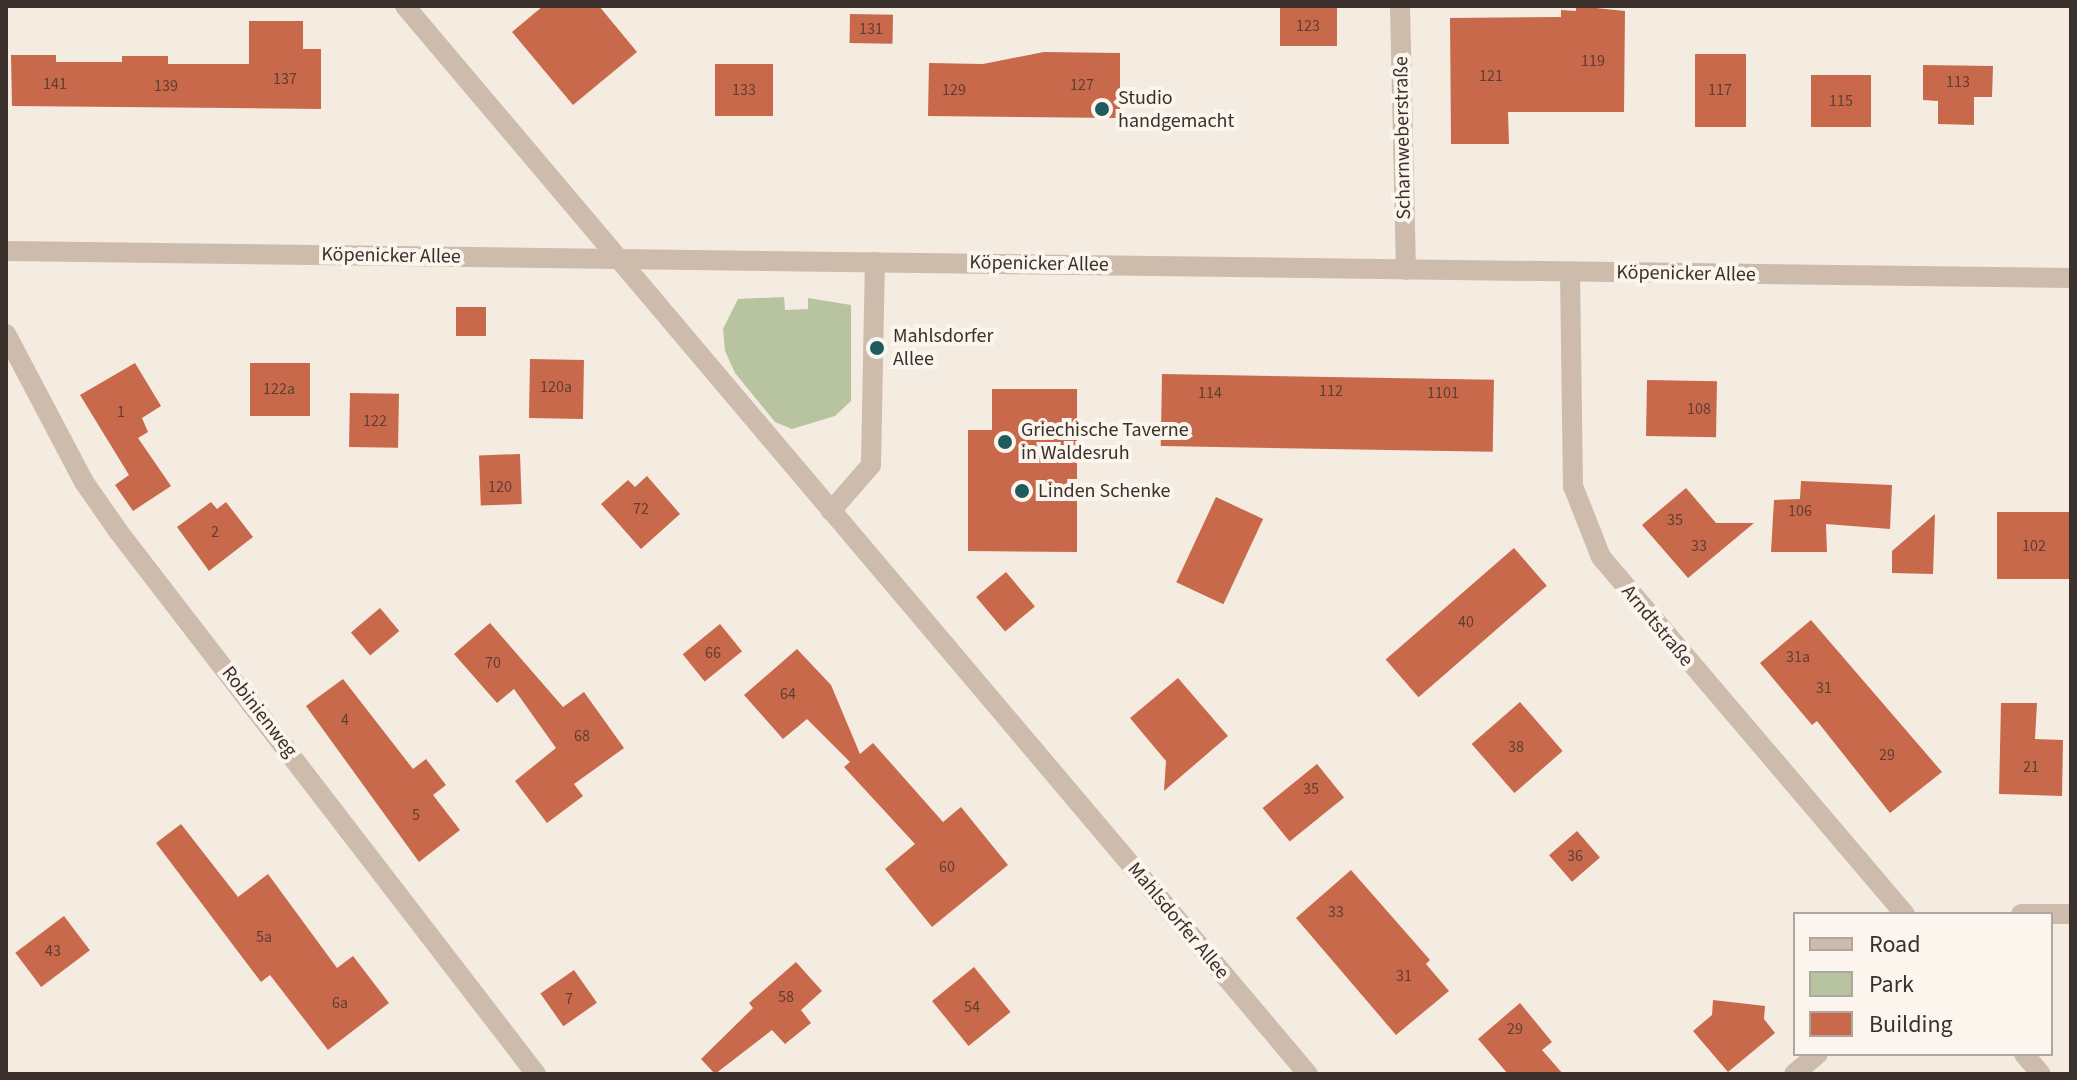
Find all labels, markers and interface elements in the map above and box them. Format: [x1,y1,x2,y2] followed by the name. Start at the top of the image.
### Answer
[1296,16,1320,36] house number: 123
[859,19,883,39] house number: 131
[1581,51,1605,71] house number: 119
[1390,56,1416,220] street label: Scharnweberstraße
[1479,66,1503,86] house number: 121
[273,69,297,89] house number: 137
[1946,72,1970,92] house number: 113
[43,74,67,94] house number: 141
[1070,75,1094,95] house number: 127
[154,76,178,96] house number: 139
[732,80,756,100] house number: 133
[942,80,966,100] house number: 129
[1708,80,1732,100] house number: 117
[1118,86,1234,133] place label: Studio handgemacht
[1829,91,1853,111] house number: 115
[1093,100,1111,118] marker: Studio handgemacht
[321,243,461,269] street label: Köpenicker Allee
[969,251,1109,277] street label: Köpenicker Allee
[1616,261,1756,287] street label: Köpenicker Allee
[893,324,993,371] place label: Mahlsdorfer Allee
[868,339,886,357] marker: Mahlsdorfer Allee
[540,377,572,397] house number: 120a
[263,379,295,399] house number: 122a
[1319,381,1343,401] house number: 112
[1198,383,1222,403] house number: 114
[1427,383,1459,403] house number: 1101
[1687,399,1711,419] house number: 108
[117,402,125,422] house number: 1
[363,411,387,431] house number: 122
[1021,418,1189,465] place label: Griechische Taverne in Waldesruh
[996,433,1014,451] marker: Griechische Taverne in Waldesruh
[488,477,512,497] house number: 120
[1038,479,1171,503] place label: Linden Schenke
[1013,482,1031,500] marker: Linden Schenke
[633,499,649,519] house number: 72
[1788,501,1812,521] house number: 106
[1667,510,1683,530] house number: 35
[211,522,219,542] house number: 2
[1691,536,1707,556] house number: 33
[2022,536,2046,556] house number: 102
[1616,580,1698,672] street label: Arndtstraße
[1458,612,1474,632] house number: 40
[705,643,721,663] house number: 66
[1786,647,1810,667] house number: 31a
[485,653,501,673] house number: 70
[216,662,302,762] street label: Robinienweg
[1816,678,1832,698] house number: 31
[780,684,796,704] house number: 64
[341,710,349,730] house number: 4
[574,726,590,746] house number: 68
[1508,737,1524,757] house number: 38
[1879,745,1895,765] house number: 29
[2023,757,2039,777] house number: 21
[1303,779,1319,799] house number: 35
[412,805,420,825] house number: 5
[1567,846,1583,866] house number: 36
[939,857,955,877] house number: 60
[1122,858,1234,984] street label: Mahlsdorfer Allee
[1328,902,1344,922] house number: 33
[1793,912,2053,1056] legend
[256,927,272,947] house number: 5a
[1869,927,1921,962] text: Road
[45,941,61,961] house number: 43
[1396,966,1412,986] house number: 31
[1869,967,1914,1002] text: Park
[778,987,794,1007] house number: 58
[565,989,573,1009] house number: 7
[332,993,348,1013] house number: 6a
[964,997,980,1017] house number: 54
[1869,1007,1953,1042] text: Building
[1507,1019,1523,1039] house number: 29

